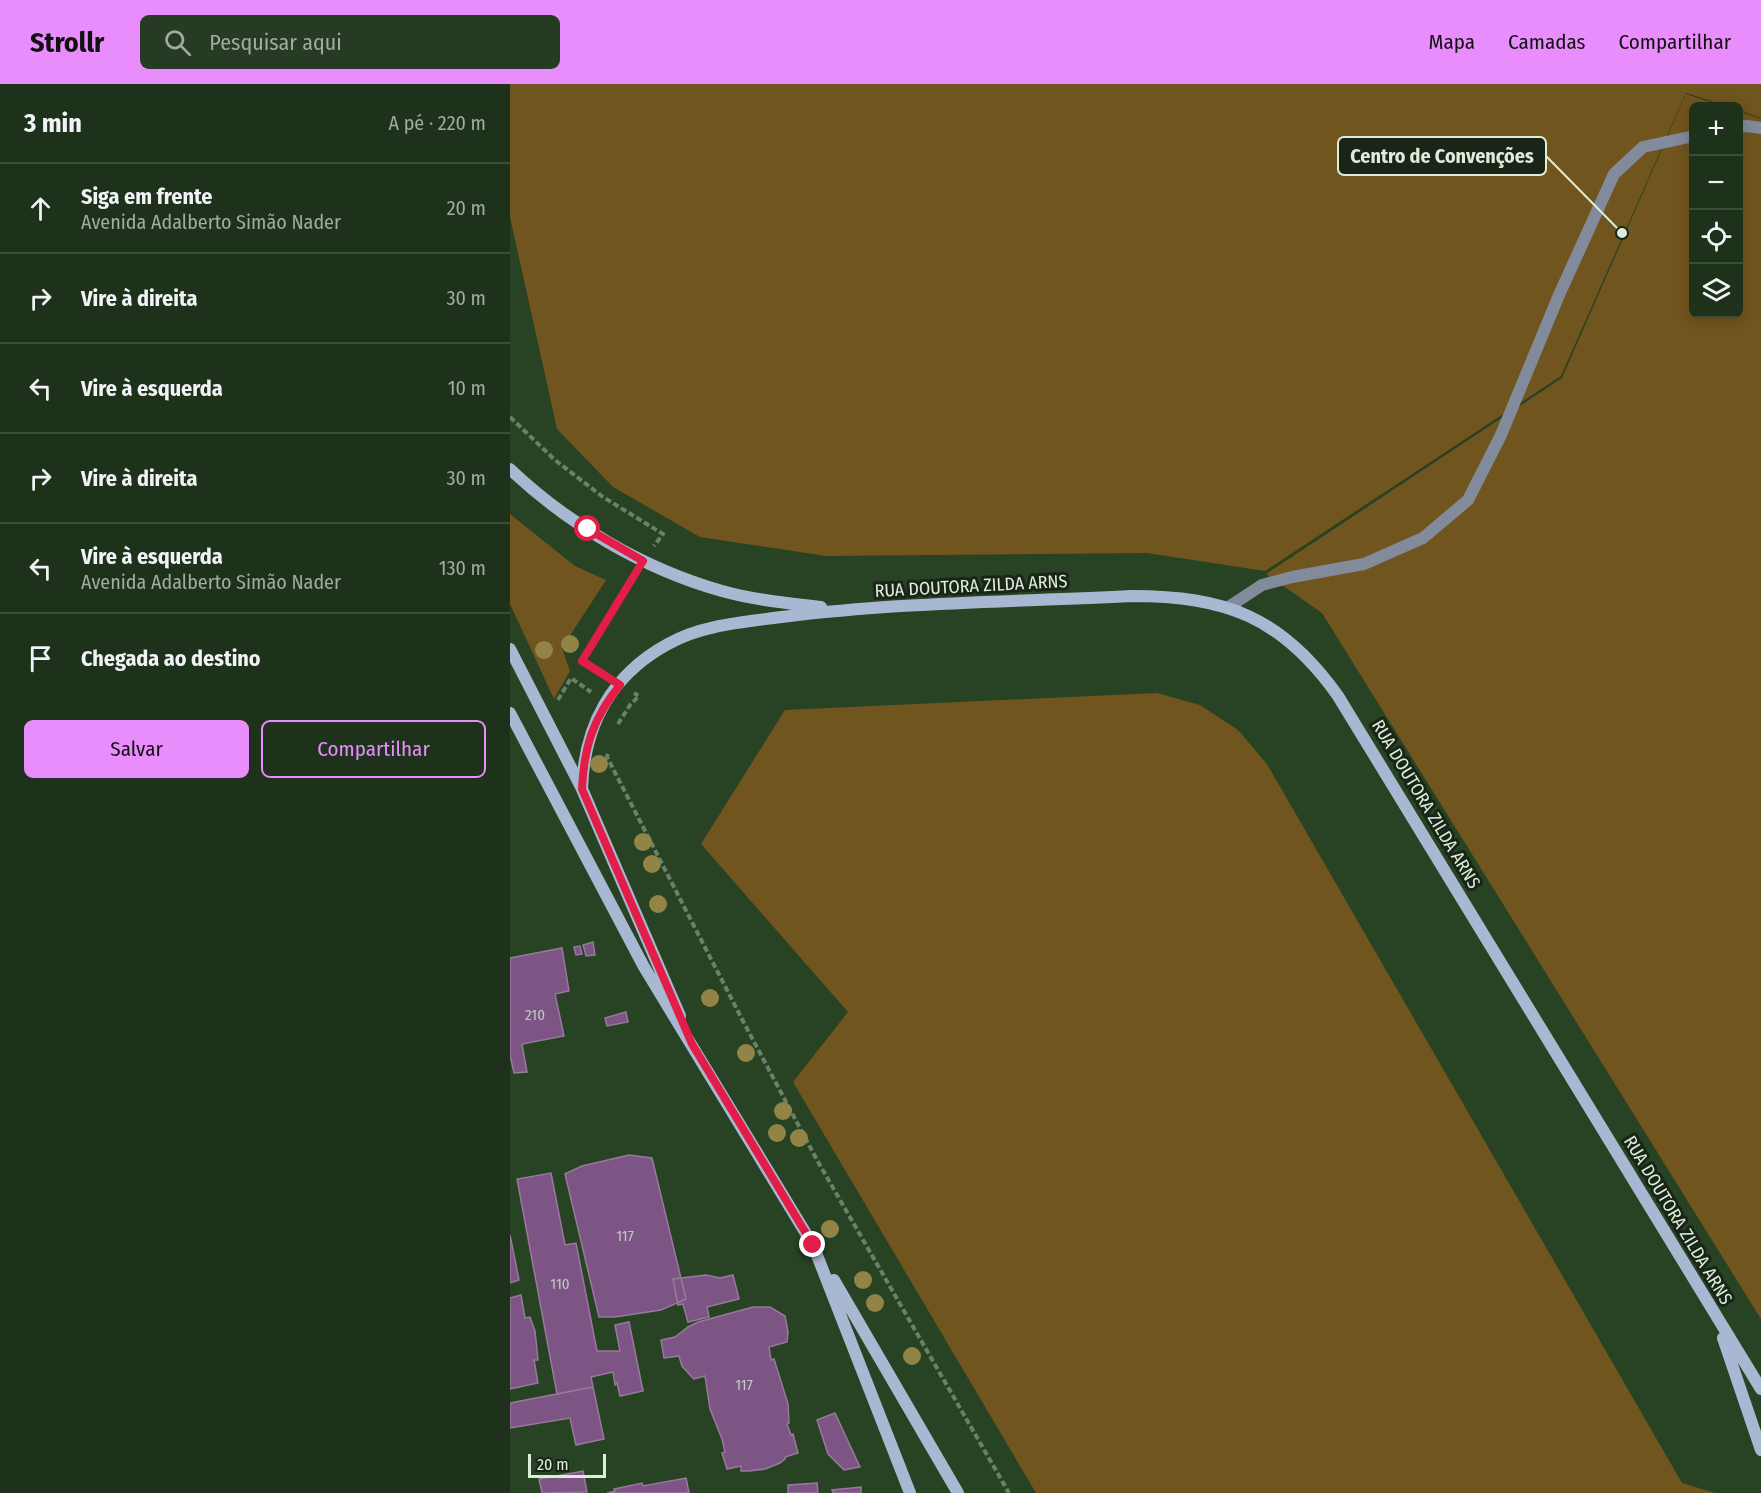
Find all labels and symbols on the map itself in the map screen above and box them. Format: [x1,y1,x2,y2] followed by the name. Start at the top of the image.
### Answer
[1338,137,1546,175] callout: Centro de Convenções
[1350,144,1534,168] text: Centro de Convenções
[574,515,600,541] route start
[874,570,1068,602] street label: RUA DOUTORA ZILDA ARNS
[1367,716,1485,892] street label: RUA DOUTORA ZILDA ARNS
[525,1006,545,1024] house number: 210
[1619,1132,1737,1308] street label: RUA DOUTORA ZILDA ARNS
[616,1227,634,1245] house number: 117
[799,1231,825,1257] route end
[550,1275,570,1293] house number: 110
[735,1376,753,1394] house number: 117
[528,1451,606,1478] scale bar

